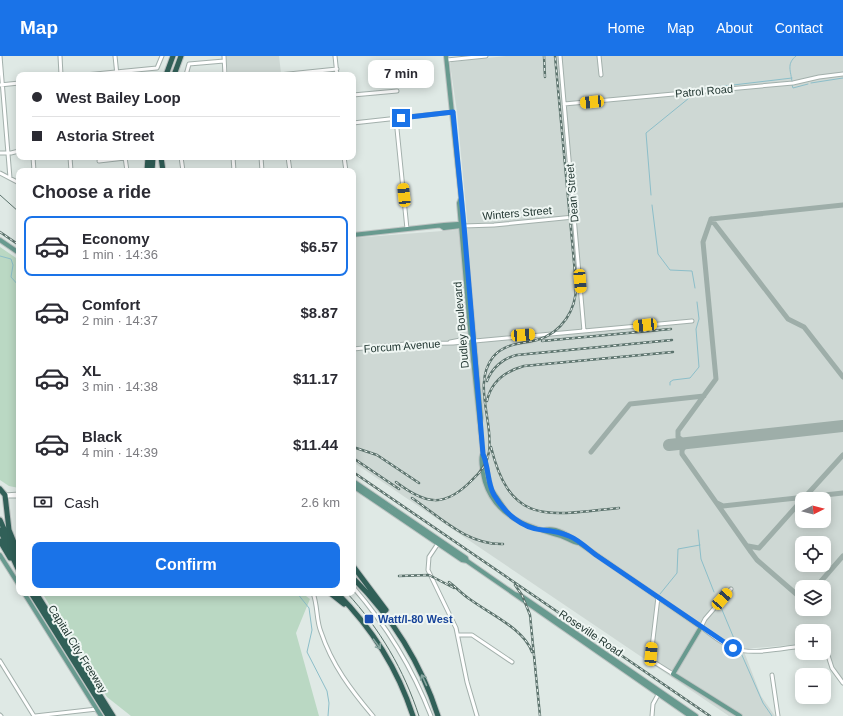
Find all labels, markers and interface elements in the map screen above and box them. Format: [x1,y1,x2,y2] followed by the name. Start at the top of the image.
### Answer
[20,17,58,38] text: Map
[608,20,645,36] text: Home
[667,20,694,36] text: Map
[716,20,753,36] text: About
[775,20,823,36] text: Contact
[368,60,434,88] callout: 7 min
[384,66,418,81] text: 7 min
[675,82,733,100] street label: Patrol Road
[56,89,181,106] text: West Bailey Loop
[579,95,605,109] car
[392,109,410,127] route end
[56,127,154,144] text: Astoria Street
[563,163,581,223] street label: Dean Street
[32,182,151,202] text: Choose a ride
[397,182,411,208] car
[482,204,552,222] street label: Winters Street
[34,228,70,264] icon: car
[82,230,150,247] text: Economy
[300,238,338,255] text: $6.57
[82,247,158,262] text: 1 min · 14:36
[573,269,587,293] car
[451,281,471,369] street label: Dudley Boulevard
[34,294,70,330] icon: car
[82,296,140,313] text: Comfort
[300,304,338,321] text: $8.87
[82,313,158,328] text: 2 min · 14:37
[632,318,658,332] car
[511,328,535,342] car
[363,337,441,355] street label: Forcum Avenue
[34,360,70,396] icon: car
[82,362,101,379] text: XL
[293,370,338,387] text: $11.17
[82,379,158,394] text: 3 min · 14:38
[34,426,70,462] icon: car
[82,428,122,445] text: Black
[293,436,338,453] text: $11.44
[82,445,158,460] text: 4 min · 14:39
[32,491,54,513] icon: cash
[795,492,831,528] north arrow
[795,492,831,704] map controls
[64,494,99,511] text: Cash
[301,495,340,510] text: 2.6 km
[795,536,831,572] button: locate
[32,542,340,588] button: Confirm
[795,580,831,616] button: layers
[710,586,734,612] car
[46,603,110,696] street label: Capital City Freeway
[557,607,625,659] street label: Roseville Road
[363,613,375,625] marker: Watt/I-80 West
[378,613,453,625] place label: Watt/I-80 West
[795,624,831,660] button: +
[373,638,382,649] one-way arrow
[724,639,742,657] route start
[644,642,658,666] car
[795,668,831,704] button: −
[420,674,427,686] one-way arrow

